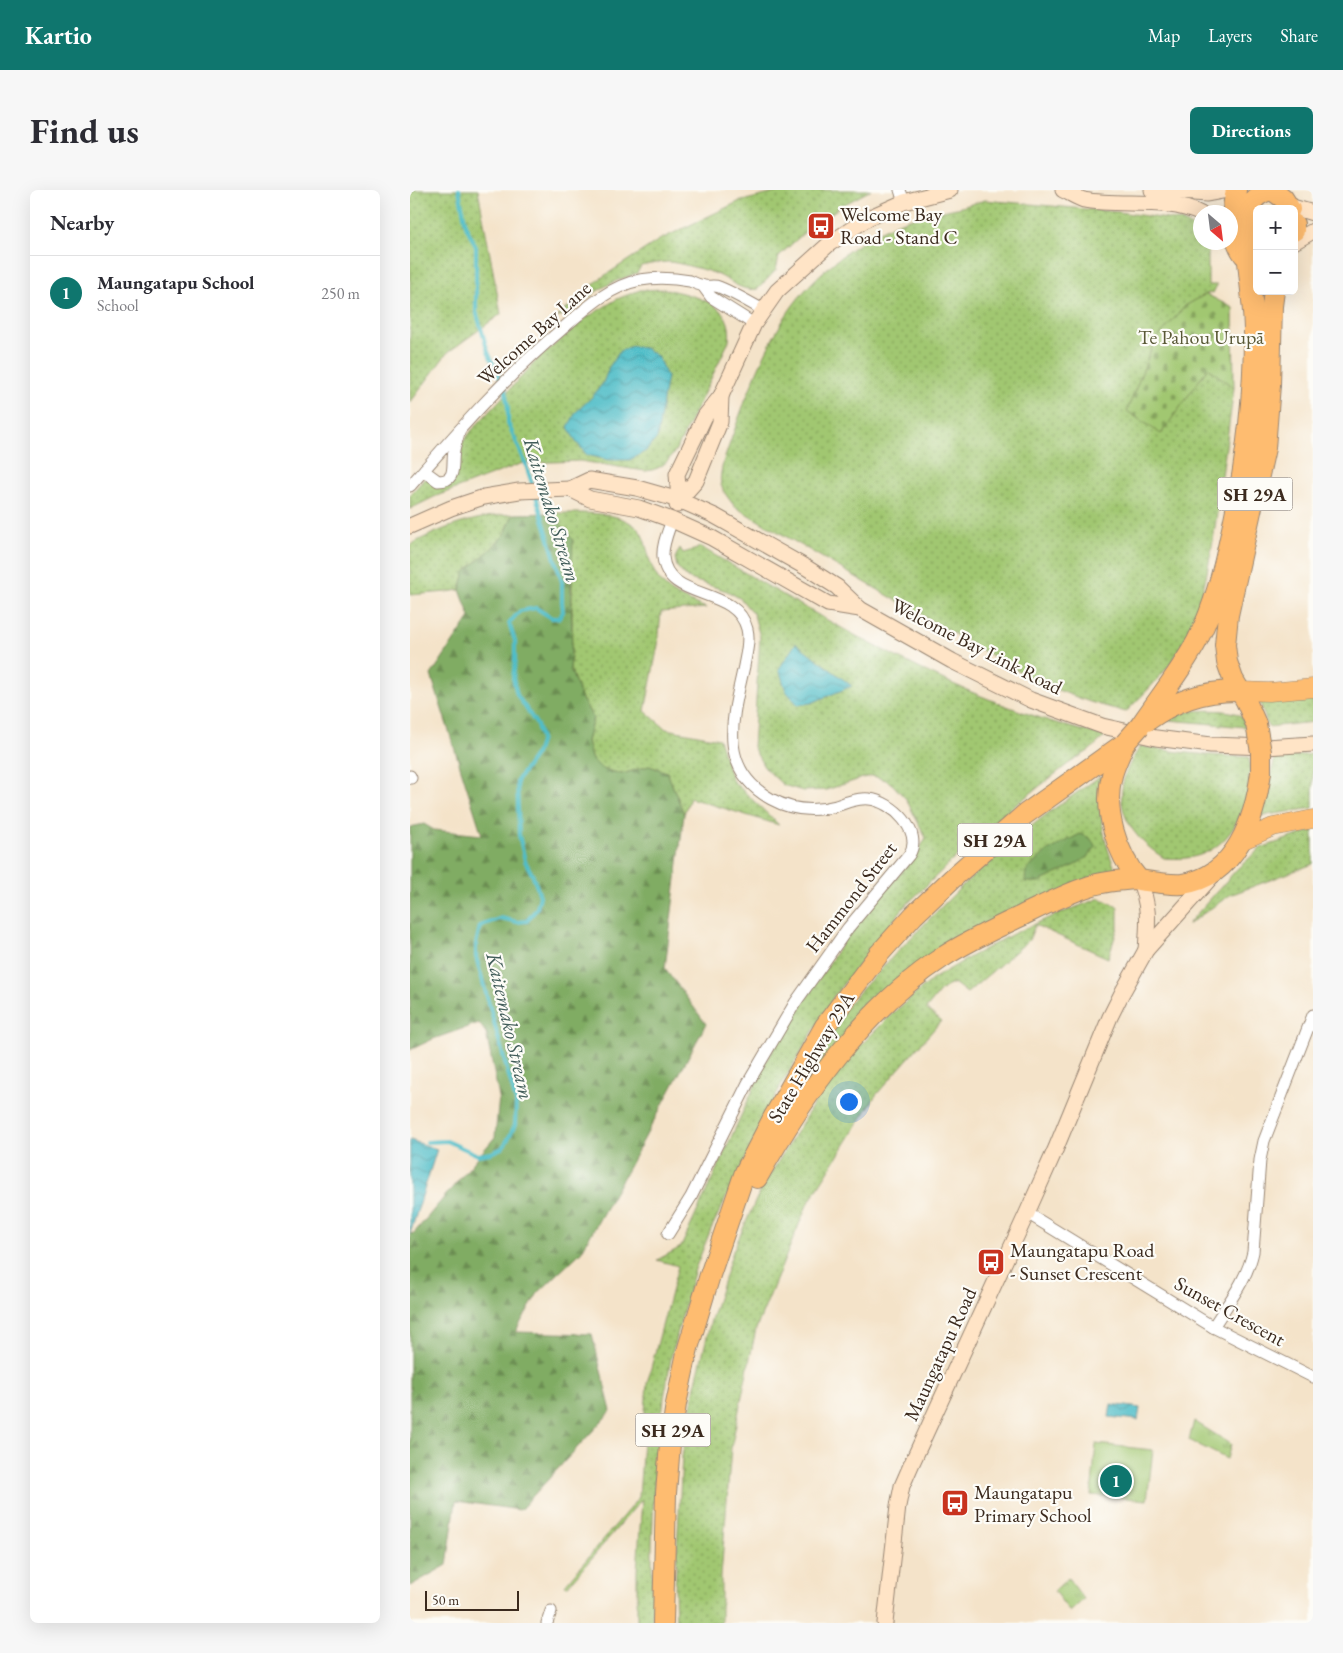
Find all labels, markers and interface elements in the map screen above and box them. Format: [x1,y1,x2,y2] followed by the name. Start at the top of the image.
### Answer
[25,20,92,51] text: Kartio
[1148,24,1180,47] text: Map
[1208,24,1252,47] text: Layers
[1280,24,1318,47] text: Share
[1190,107,1313,154] button: Directions
[30,108,139,153] text: Find us
[840,201,958,250] place label: Welcome Bay Road - Stand C
[1193,205,1238,250] north arrow
[1253,205,1298,295] map controls
[1253,205,1298,250] button: +
[50,209,114,236] text: Nearby
[806,211,836,241] bus stop icon: Welcome Bay Road - Stand C
[1253,250,1298,295] button: −
[97,270,254,295] text: Maungatapu School
[472,275,596,391] street label: Welcome Bay Lane
[62,283,70,304] text: 1
[321,283,360,304] text: 250 m
[97,295,139,316] text: School
[1138,324,1264,350] park label: Te Pahou Urupā
[517,433,587,585] water label: Kaitemako Stream
[1218,478,1292,510] road number: SH 29A
[887,592,1068,701] street label: Welcome Bay Link Road
[958,824,1032,856] road number: SH 29A
[800,836,903,958] street label: Hammond Street
[480,949,540,1102] water label: Kaitemako Stream
[762,987,860,1127] street label: State Highway 29A
[836,1089,862,1115] your location
[1010,1237,1155,1286] place label: Maungatapu Road - Sunset Crescent
[976,1247,1006,1277] bus stop icon: Maungatapu Road - Sunset Crescent
[1170,1270,1290,1352] street label: Sunset Crescent
[898,1282,983,1425] street label: Maungatapu Road
[636,1414,710,1446] road number: SH 29A
[1100,1462,1132,1500] pin: 1
[974,1479,1092,1528] place label: Maungatapu Primary School
[940,1488,970,1518] bus stop icon: Maungatapu Primary School
[425,1588,519,1611] scale bar
[432,1591,459,1609] text: 50 m

